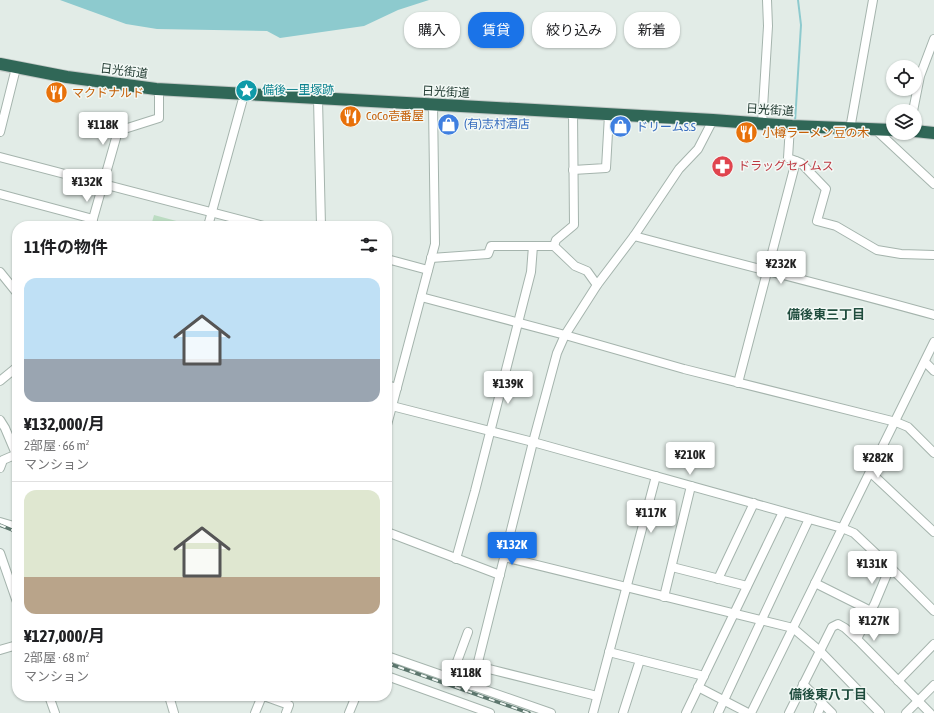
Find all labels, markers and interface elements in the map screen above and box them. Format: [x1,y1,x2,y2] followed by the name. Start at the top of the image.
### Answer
[404,12,460,48] chip: 購入
[468,12,524,48] chip: 賃貸
[532,12,616,48] chip: 絞り込み
[624,12,680,48] chip: 新着
[886,60,922,140] map controls
[886,60,922,96] button: locate
[99,61,149,81] street label: 日光街道
[234,77,260,103] place icon: 備後一里塚跡
[43,80,69,106] restaurant icon: マクドナルド
[262,83,334,97] place label: 備後一里塚跡
[422,84,470,100] street label: 日光街道
[72,86,144,100] place label: マクドナルド
[746,101,794,119] street label: 日光街道
[338,103,364,129] restaurant icon: CoCo壱番屋
[886,104,922,140] button: layers
[366,109,424,123] place label: CoCo壱番屋
[436,111,462,137] shop icon: (有)志村酒店
[75,112,131,146] pin: ¥118K
[608,114,634,140] shop icon: ドリームS.S
[88,117,118,132] text: ¥118K
[464,117,530,131] place label: (有)志村酒店
[636,120,696,134] place label: ドリームS.S
[734,120,760,146] restaurant icon: 小樽ラーメン豆の木
[762,126,870,140] place label: 小樽ラーメン豆の木
[709,153,735,179] pharmacy icon: ドラッグセイムス
[738,159,834,173] place label: ドラッグセイムス
[59,169,115,203] pin: ¥132K
[72,174,102,189] text: ¥132K
[358,234,380,256] icon: filters
[24,237,108,257] text: 11件の物件
[753,251,809,285] pin: ¥232K
[766,256,796,271] text: ¥232K
[166,304,238,376] icon: home
[787,307,865,322] district label: 備後東三丁目
[480,371,536,405] pin: ¥139K
[493,376,523,391] text: ¥139K
[24,414,105,434] text: ¥132,000/月
[24,438,89,453] text: 2部屋 · 66 m²
[662,442,718,476] pin: ¥210K
[850,445,906,479] pin: ¥282K
[675,447,705,462] text: ¥210K
[863,450,893,465] text: ¥282K
[24,457,89,472] text: マンション
[623,500,679,534] pin: ¥117K
[636,505,666,520] text: ¥117K
[166,516,238,588] icon: home
[484,532,540,566] pin: ¥132K
[497,537,527,552] text: ¥132K
[844,551,900,585] pin: ¥131K
[857,556,887,571] text: ¥131K
[846,608,902,642] pin: ¥127K
[859,613,889,628] text: ¥127K
[24,626,105,646] text: ¥127,000/月
[24,650,89,665] text: 2部屋 · 68 m²
[438,660,494,694] pin: ¥118K
[451,665,481,680] text: ¥118K
[24,669,89,684] text: マンション
[789,687,867,702] district label: 備後東八丁目

